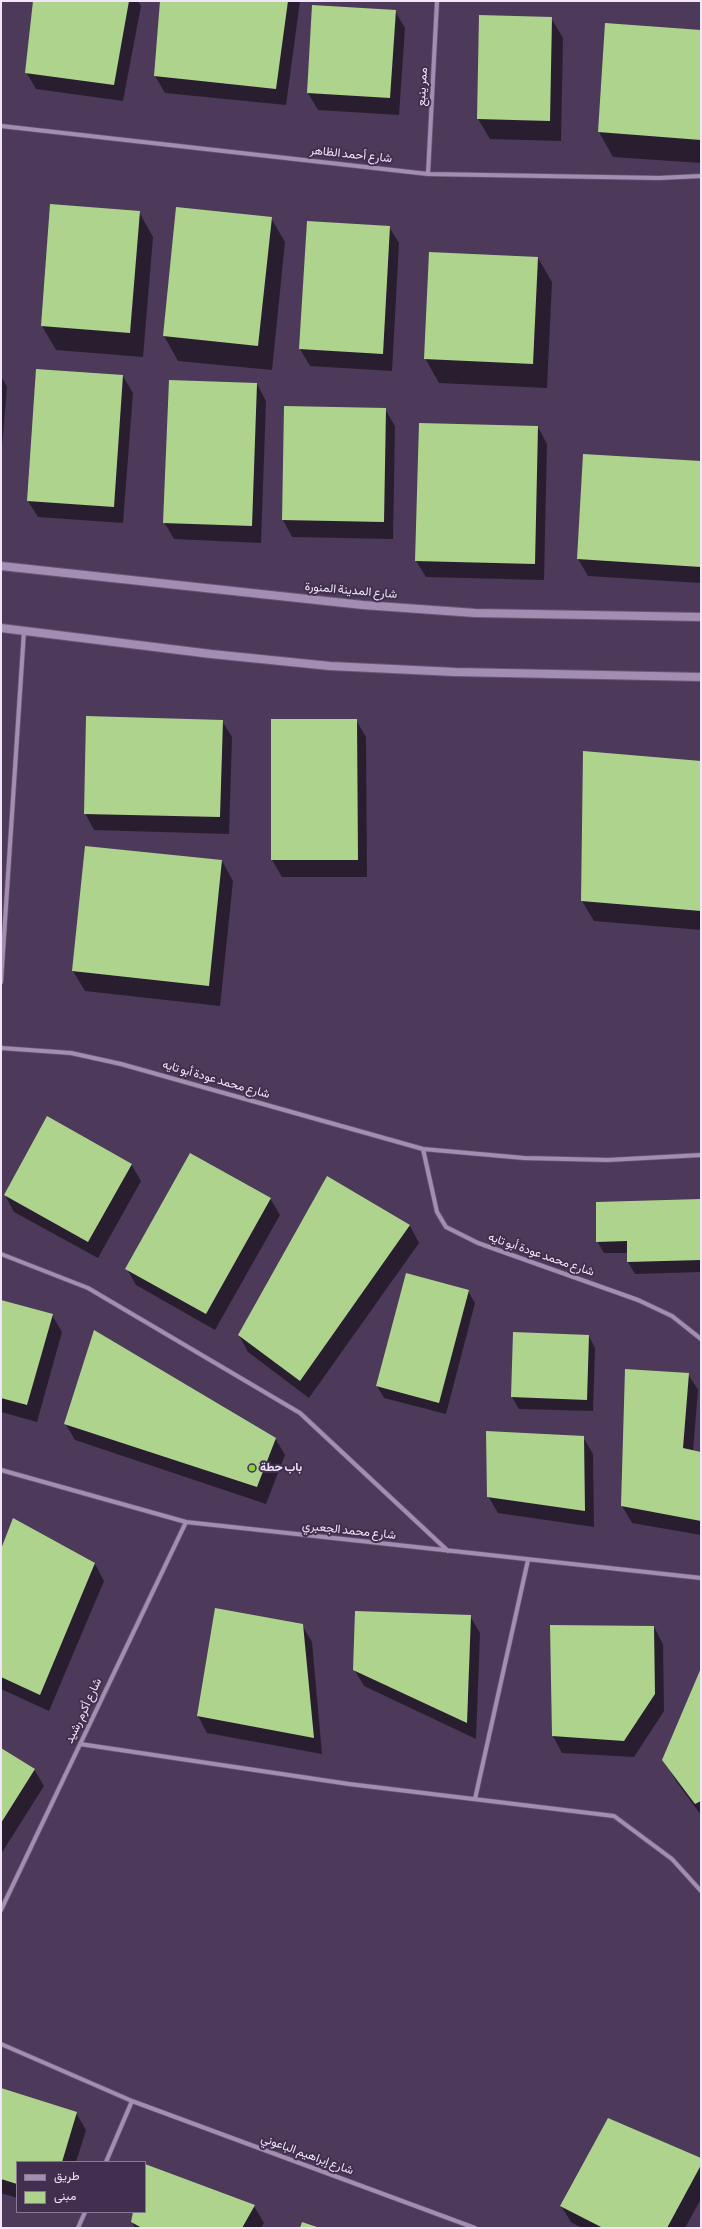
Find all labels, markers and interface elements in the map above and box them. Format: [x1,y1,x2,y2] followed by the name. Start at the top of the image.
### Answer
[415,67,431,107] street label: ممر ينبع
[309,144,393,166] street label: شارع أحمد الظاهر
[304,580,398,602] street label: شارع المدينة المنورة
[161,1058,271,1102] street label: شارع محمد عودة أبو تايه
[486,1230,596,1280] street label: شارع محمد عودة أبو تايه
[260,1461,302,1475] place label: باب حطة
[247,1463,257,1473] marker: باب حطة
[301,1519,397,1543] street label: شارع محمد الجعبري
[63,1676,105,1746] street label: شارع أكرم رشيد
[259,2132,355,2178] street label: شارع إبراهيم الباعوني
[16,2161,146,2213] legend
[54,2169,79,2184] text: طريق
[54,2189,76,2204] text: مبنى

